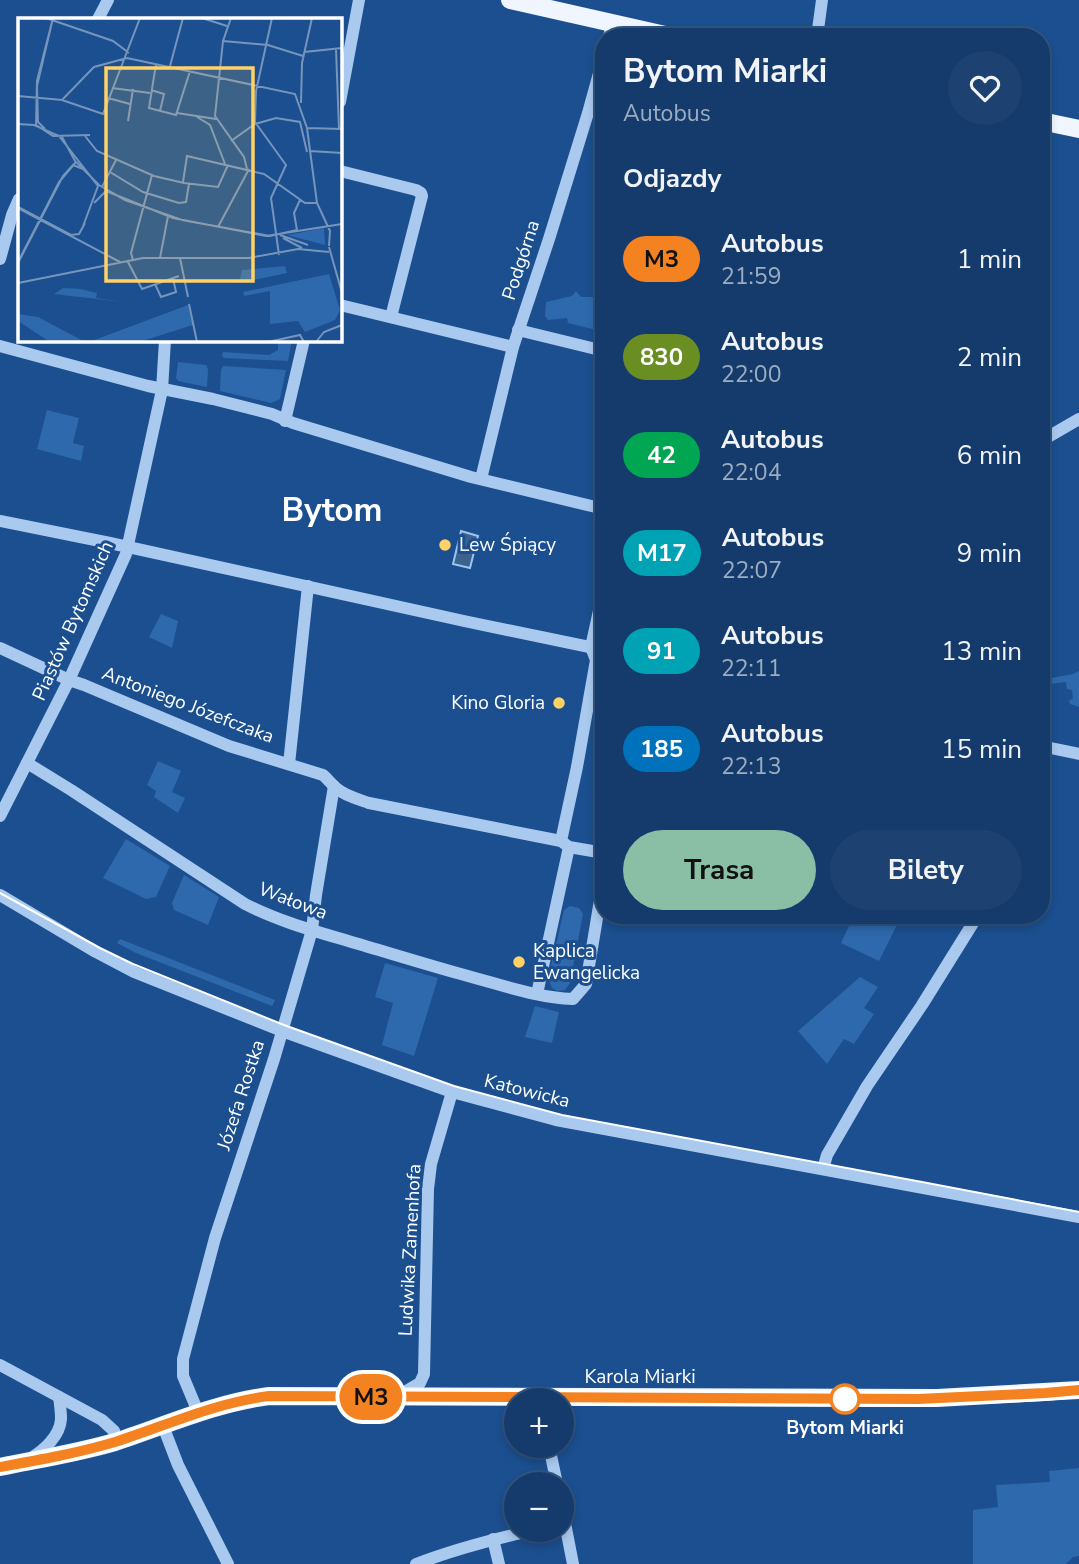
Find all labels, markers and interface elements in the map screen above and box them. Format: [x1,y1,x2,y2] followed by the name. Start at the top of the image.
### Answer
[18,18,341,341] inset map
[623,49,827,94] text: Bytom Miarki
[948,51,1022,125] button: heart
[623,98,711,129] text: Autobus
[623,161,721,196] text: Odjazdy
[496,217,546,303] street label: Podgórna
[721,226,824,261] text: Autobus
[957,242,1022,277] text: 1 min
[644,243,679,275] text: M3
[721,261,781,292] text: 21:59
[721,324,824,359] text: Autobus
[957,340,1022,375] text: 2 min
[640,341,683,373] text: 830
[721,359,781,390] text: 22:00
[721,422,824,457] text: Autobus
[957,438,1022,473] text: 6 min
[647,439,676,471] text: 42
[721,457,781,488] text: 22:04
[281,488,383,533] district label: Bytom
[722,520,824,555] text: Autobus
[459,532,556,558] place label: Lew Śpiący
[957,536,1022,571] text: 9 min
[26,537,120,705] street label: Piastów Bytomskich
[437,537,453,553] marker: Lew Śpiący
[637,537,687,569] text: M17
[722,555,782,586] text: 22:07
[721,618,824,653] text: Autobus
[941,634,1022,669] text: 13 min
[647,635,676,667] text: 91
[721,653,781,684] text: 22:11
[98,660,278,750] street label: Antoniego Józefczaka
[451,690,545,716] place label: Kino Gloria
[551,695,567,711] marker: Kino Gloria
[721,716,824,751] text: Autobus
[941,732,1022,767] text: 15 min
[640,733,683,765] text: 185
[721,751,781,782] text: 22:13
[623,830,816,910] button: Trasa
[830,830,1022,910] button: Bilety
[255,876,331,926] street label: Wałowa
[533,938,640,986] place label: Kaplica Ewangelicka
[511,954,527,970] marker: Kaplica Ewangelicka
[211,1036,271,1155] street label: Józefa Rostka
[481,1068,573,1114] street label: Katowicka
[393,1163,427,1337] street label: Ludwika Zamenhofa
[584,1364,696,1390] street label: Karola Miarki
[340,1374,402,1420] line badge: M3
[353,1381,389,1413] text: M3
[830,1384,860,1414] marker: Bytom Miarki
[504,1388,574,1542] map controls
[504,1388,574,1458] button: +
[786,1415,904,1441] place label: Bytom Miarki
[504,1472,574,1542] button: −

